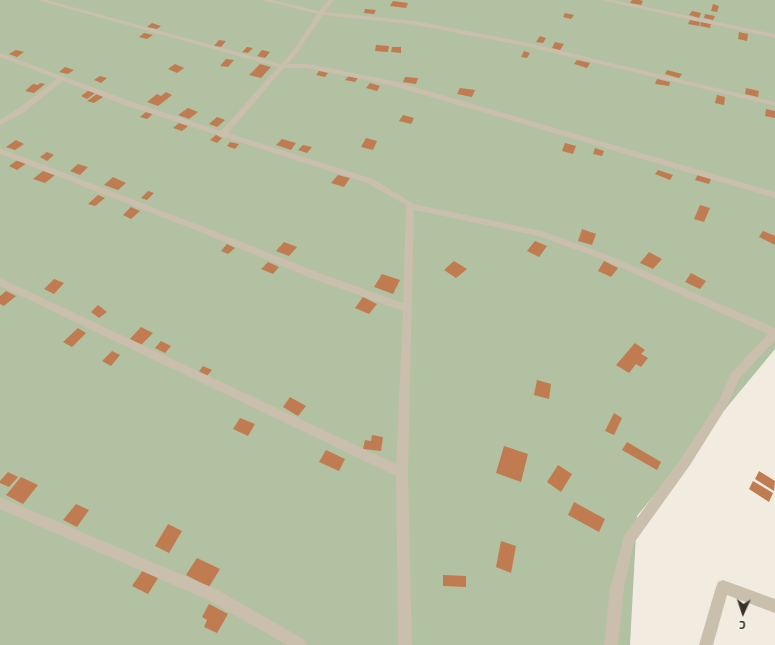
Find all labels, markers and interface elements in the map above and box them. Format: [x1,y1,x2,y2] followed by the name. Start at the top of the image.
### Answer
[723,593,763,633] north arrow
[739,619,746,632] text: С

